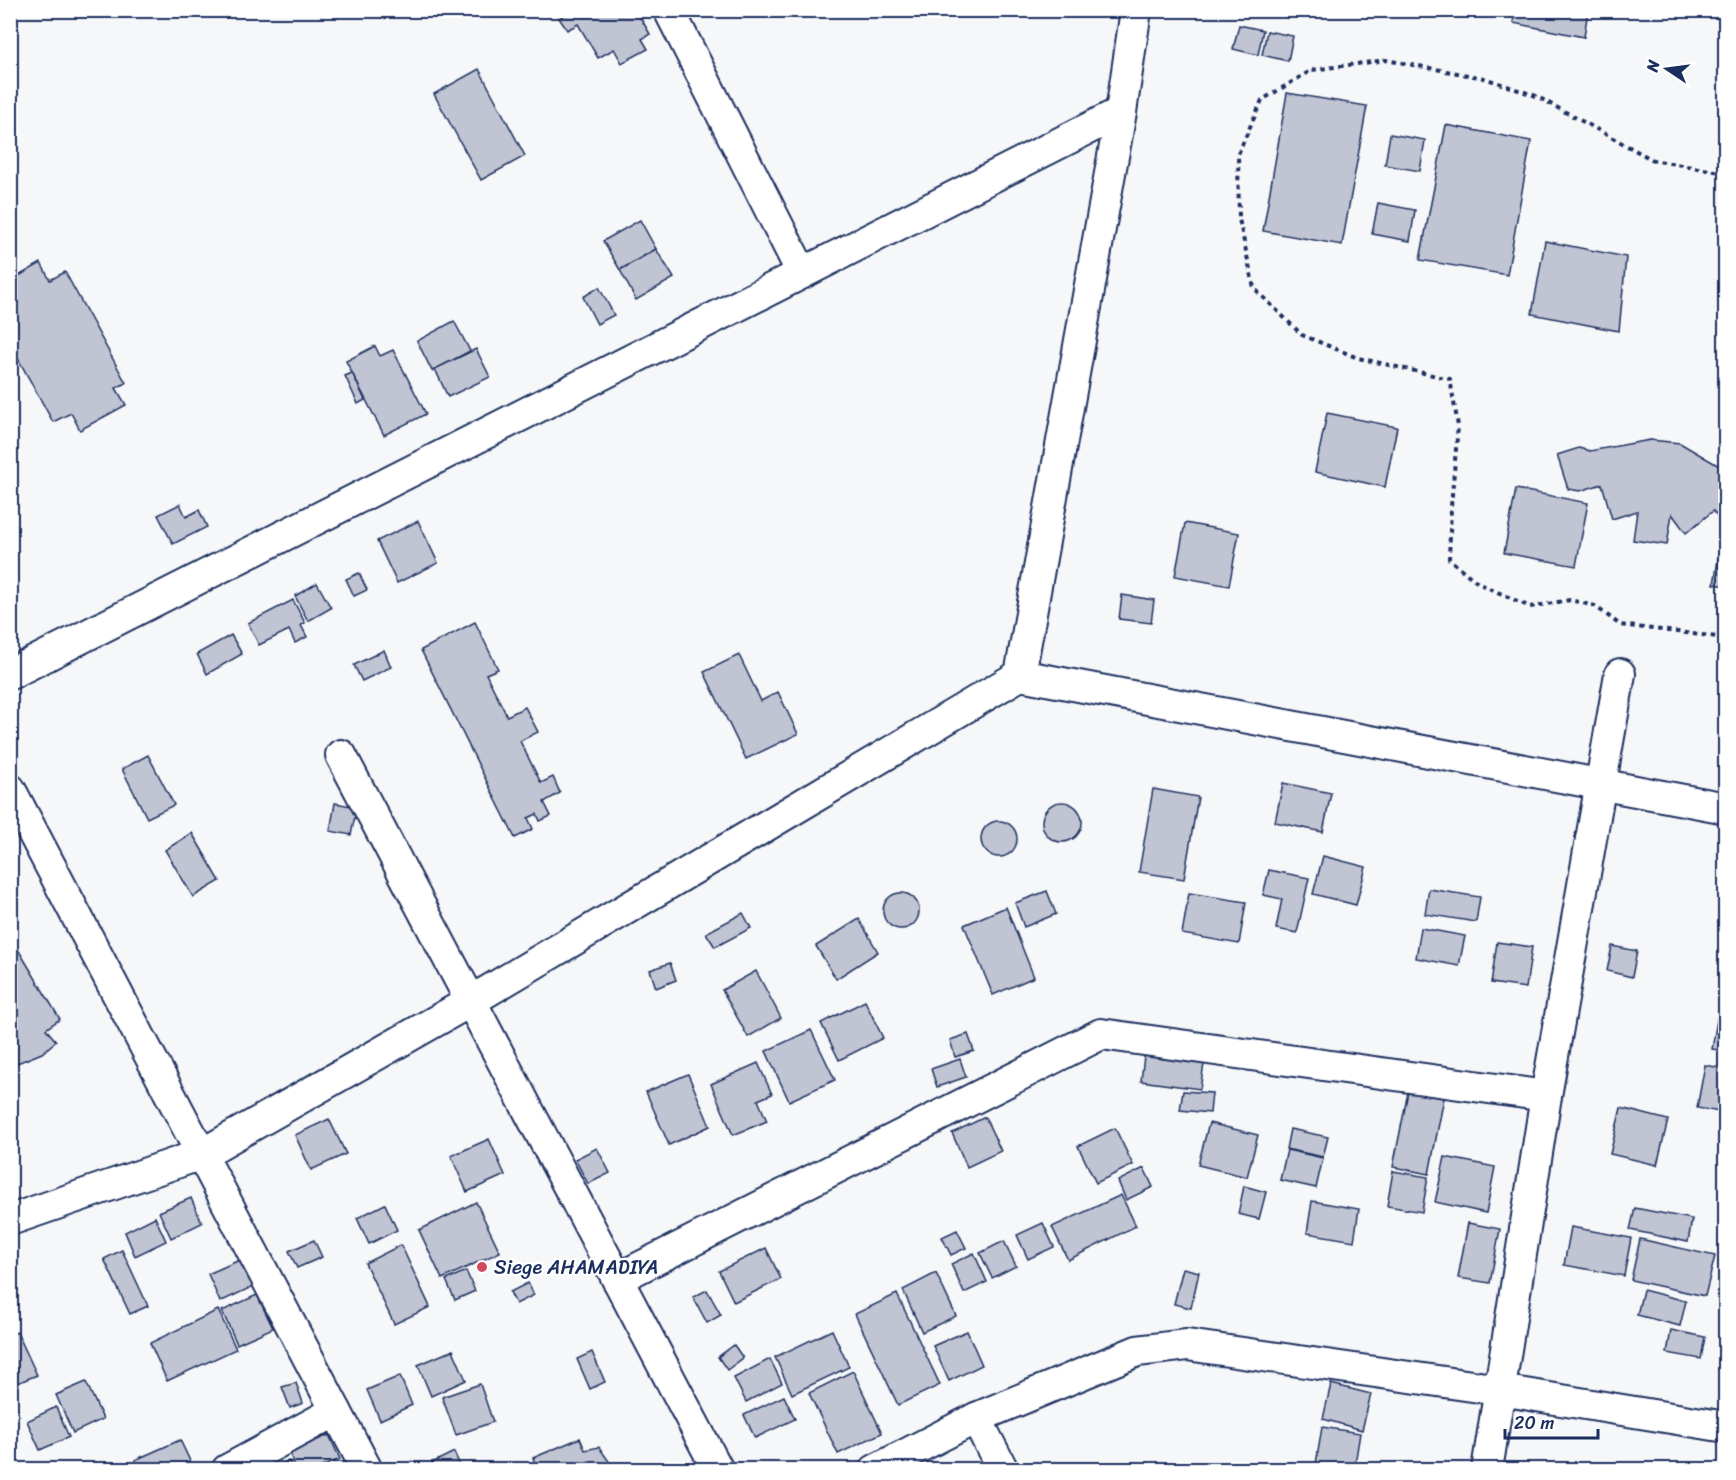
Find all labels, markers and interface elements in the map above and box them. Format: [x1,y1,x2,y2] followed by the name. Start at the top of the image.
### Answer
[1637,39,1697,99] north arrow
[1637,56,1668,75] text: N
[494,1250,658,1285] place label: Siege AHAMADIYA
[475,1260,489,1274] marker: Siege AHAMADIYA
[1505,1402,1598,1440] scale bar
[1514,1407,1554,1439] text: 20 m

